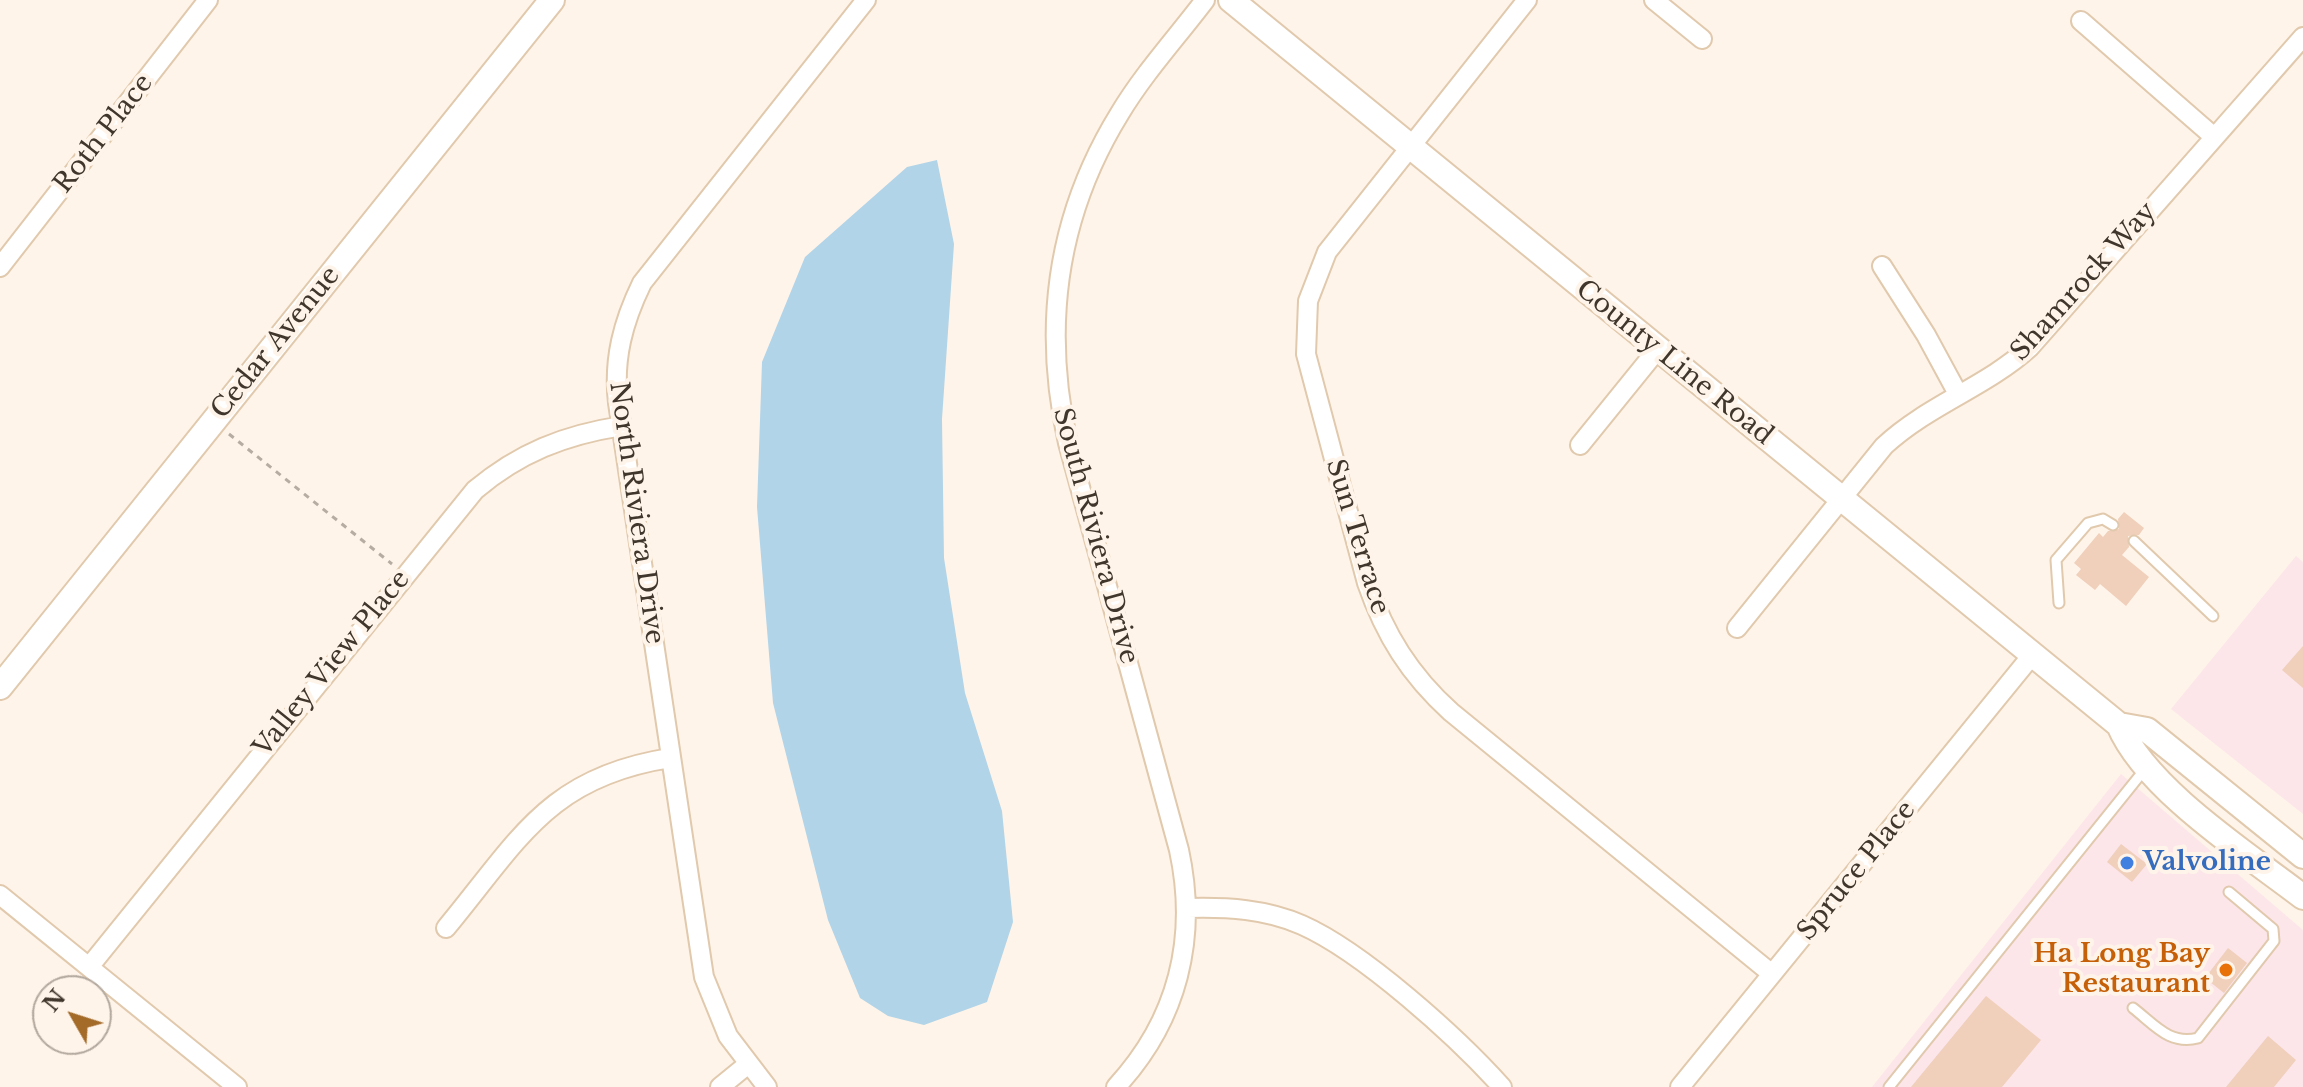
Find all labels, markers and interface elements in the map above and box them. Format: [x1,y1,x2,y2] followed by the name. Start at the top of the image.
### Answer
[48,68,160,200] street label: Roth Place
[2005,196,2163,368] street label: Shamrock Way
[205,261,347,425] street label: Cedar Avenue
[1569,274,1779,452] street label: County Line Road
[602,380,670,646] street label: North Riviera Drive
[1046,405,1144,667] street label: South Riviera Drive
[1319,456,1395,618] street label: Sun Terrace
[247,565,417,763] street label: Valley View Place
[1791,795,1923,947] street label: Spruce Place
[2143,847,2271,879] place label: Valvoline
[2118,854,2136,872] marker: Valvoline
[2033,939,2210,1000] place label: Ha Long Bay Restaurant
[2217,961,2235,979] marker: Ha Long Bay Restaurant
[32,975,112,1055] north arrow
[38,984,72,1017] text: N

